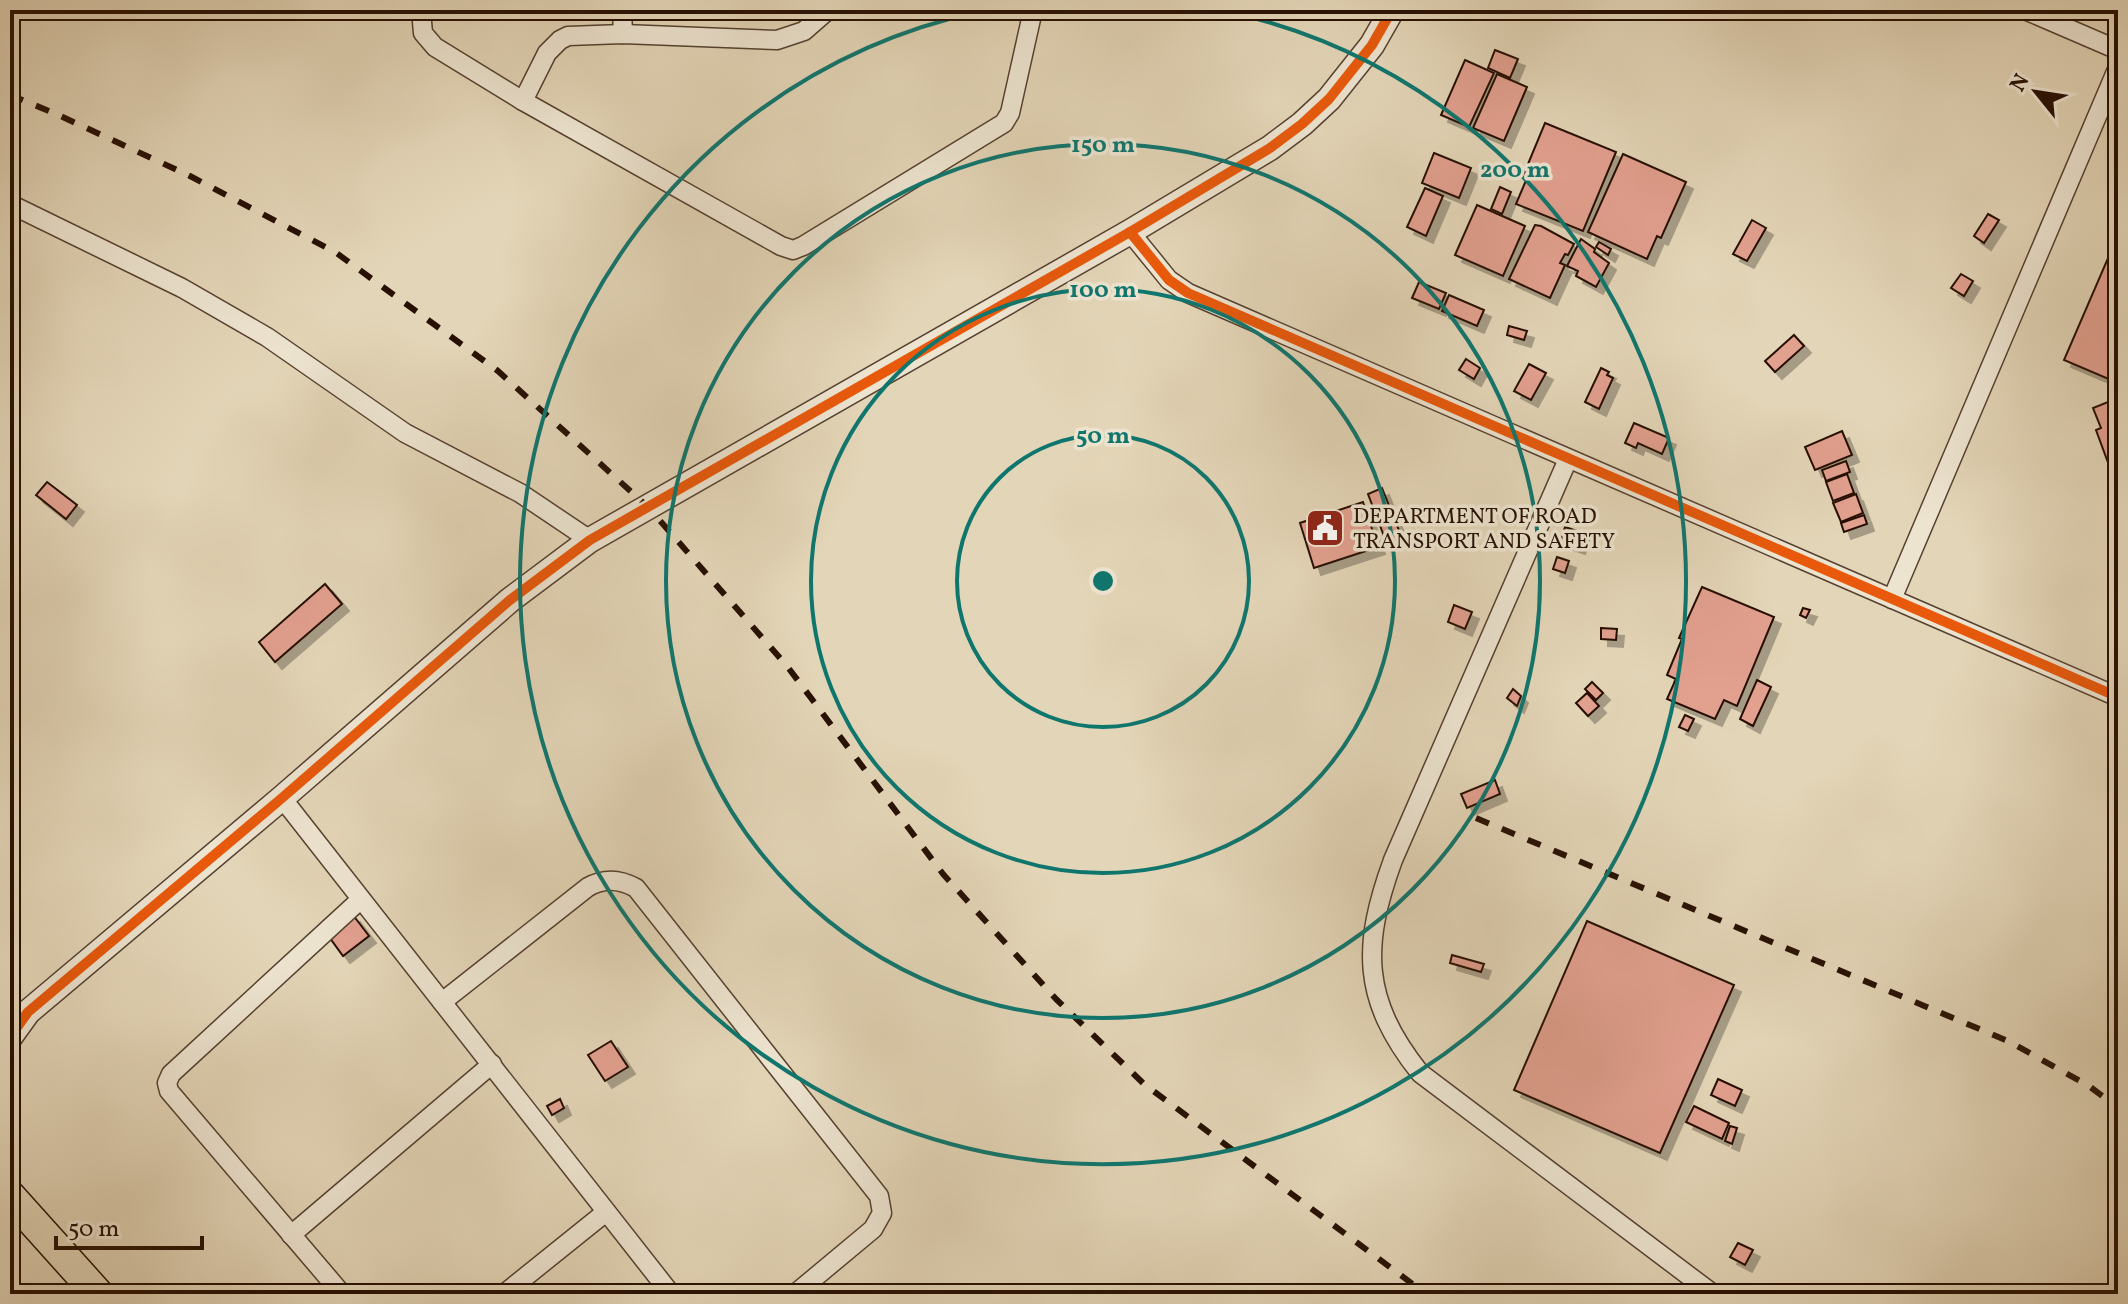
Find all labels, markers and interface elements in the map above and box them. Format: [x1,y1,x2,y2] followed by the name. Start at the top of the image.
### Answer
[1996,52,2076,132] north arrow
[2003,69,2038,98] text: N
[1071,129,1135,163] text: 150 m
[1480,154,1550,188] text: 200 m
[1069,274,1137,308] text: 100 m
[1076,420,1130,454] text: 50 m
[1353,502,1615,558] place label: DEPARTMENT OF ROAD TRANSPORT AND SAFETY
[1304,507,1346,549] public building icon: DEPARTMENT OF ROAD TRANSPORT AND SAFETY
[1089,567,1117,595] centre of rings
[56,1200,202,1250] scale bar
[68,1213,120,1247] text: 50 m

